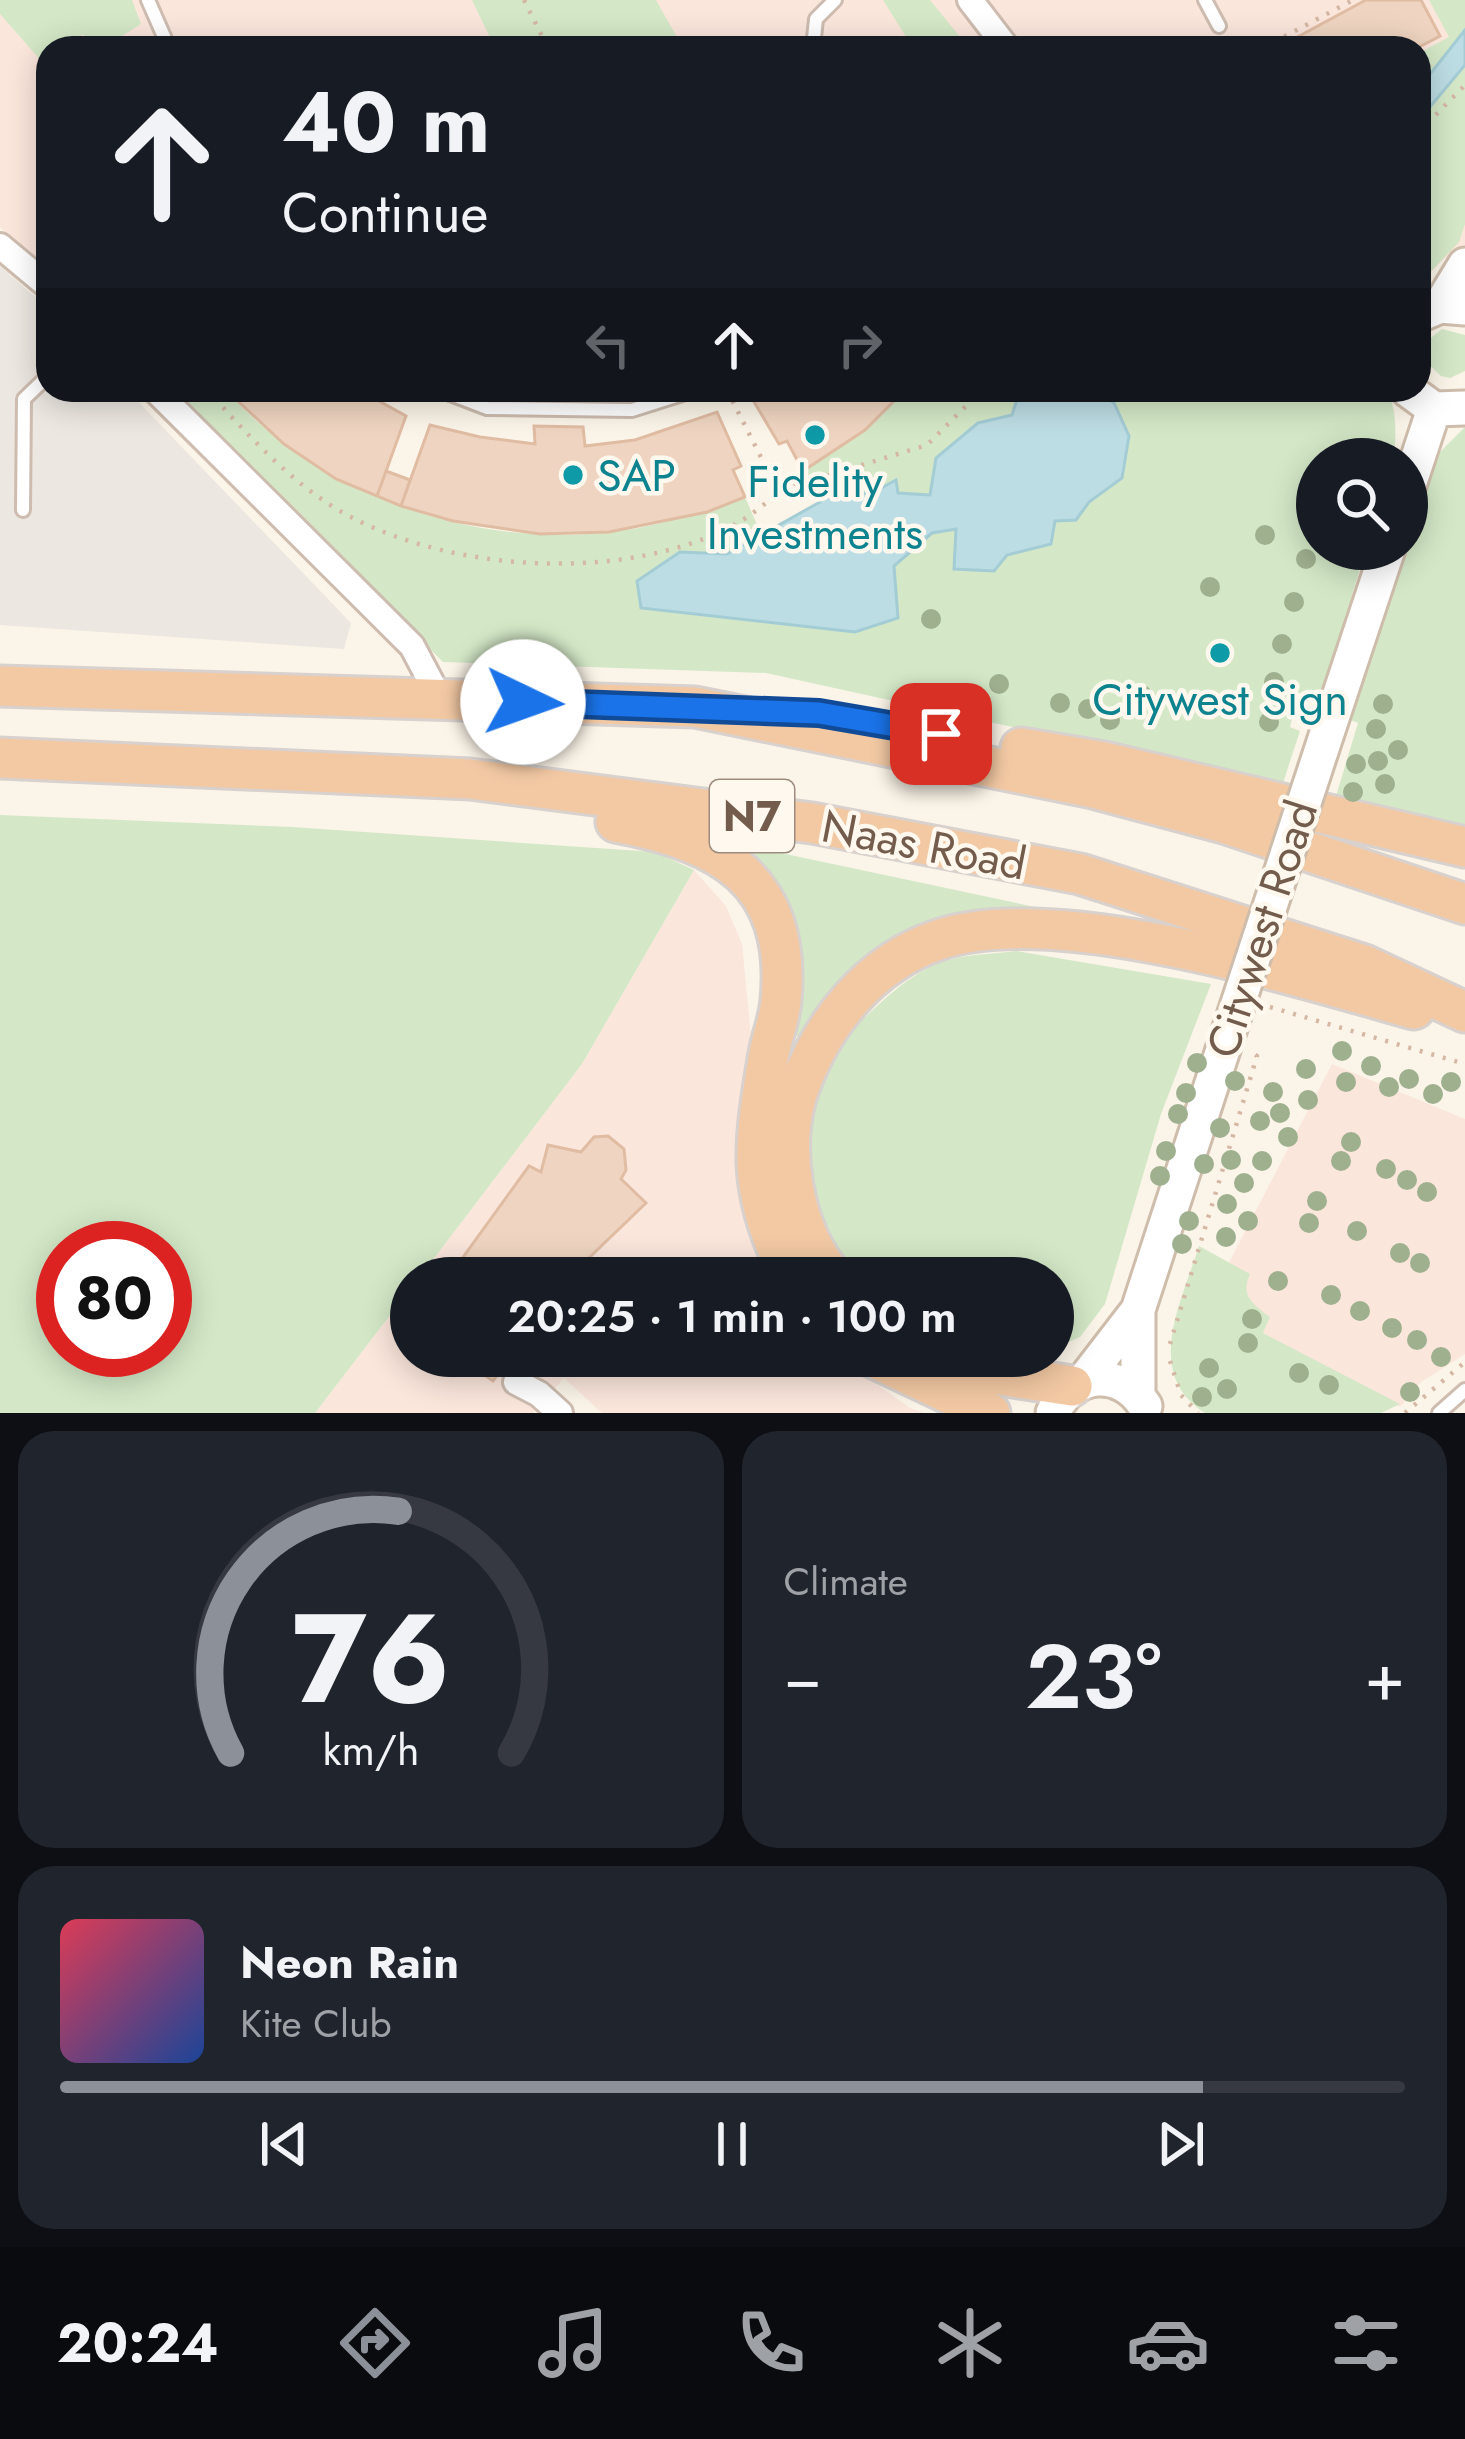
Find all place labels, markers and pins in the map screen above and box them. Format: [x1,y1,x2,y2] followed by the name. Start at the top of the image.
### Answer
[802,422,828,448] marker: Fidelity Investments
[597,443,676,508] place label: SAP
[707,449,923,566] place label: Fidelity Investments
[560,462,586,488] marker: SAP
[1207,640,1233,666] marker: Citywest Sign
[1092,667,1348,732] place label: Citywest Sign
[890,683,992,785] pin

